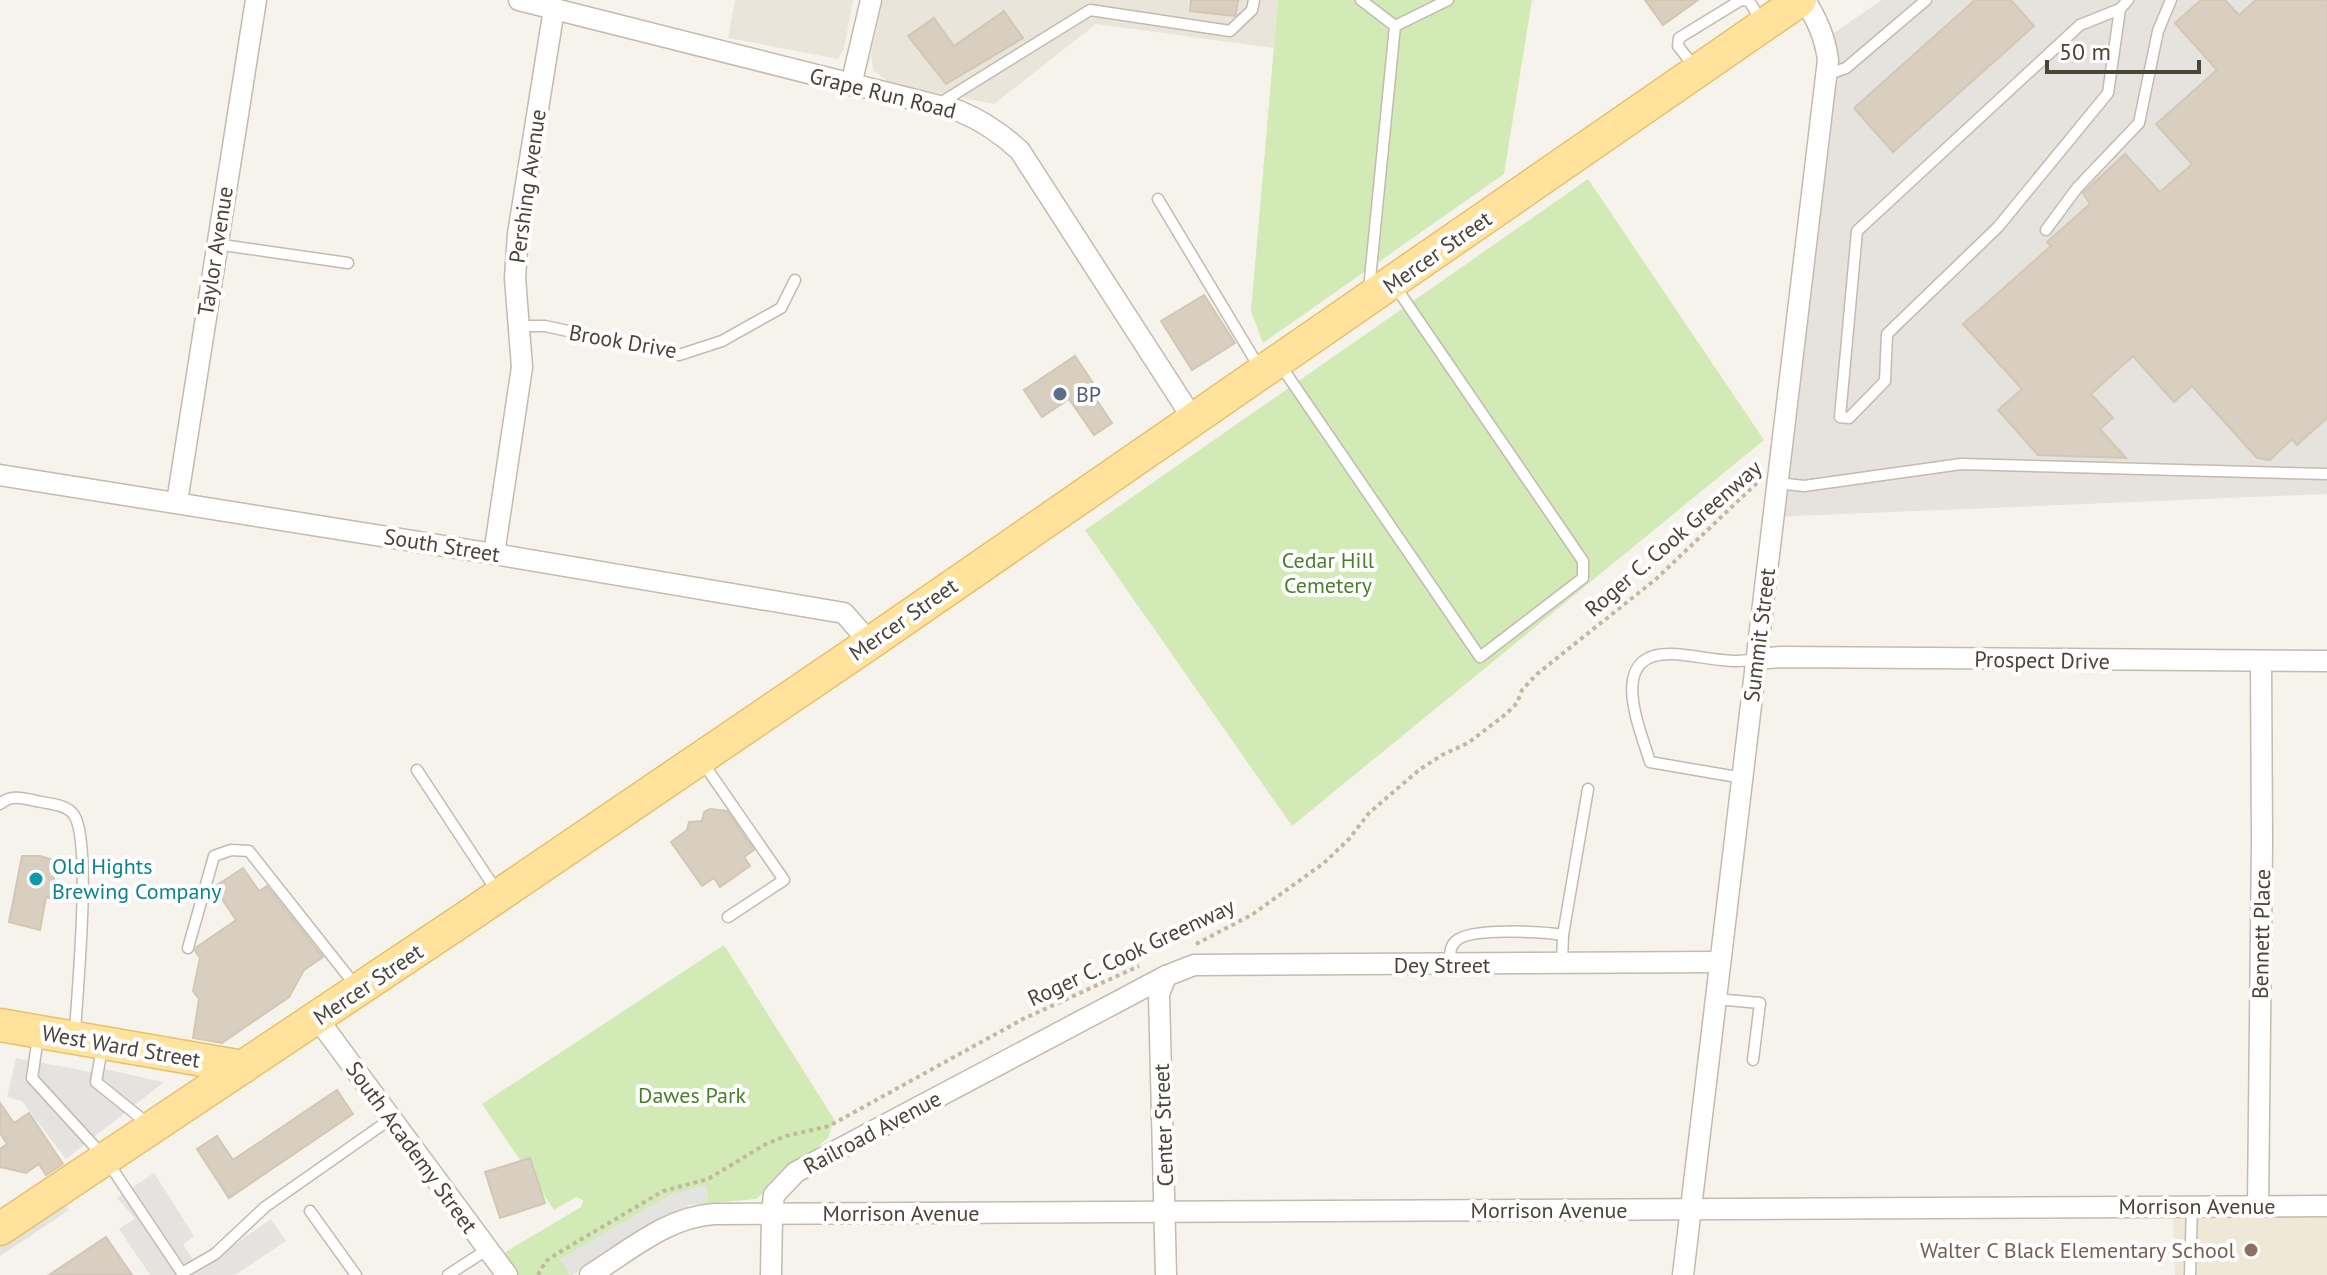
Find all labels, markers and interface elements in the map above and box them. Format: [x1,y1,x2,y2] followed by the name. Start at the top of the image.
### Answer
[2047,24,2199,74] scale bar
[2059,36,2111,67] text: 50 m
[807,61,959,125] street label: Grape Run Road
[502,107,552,265] street label: Pershing Avenue
[191,184,239,318] street label: Taylor Avenue
[1377,204,1497,300] street label: Mercer Street
[567,318,679,364] street label: Brook Drive
[1076,380,1101,408] place label: BP
[1051,385,1069,403] marker: BP
[1579,453,1768,622] street label: Roger C. Cook Greenway
[382,522,502,568] street label: South Street
[1282,546,1375,599] park label: Cedar Hill Cemetery
[1737,566,1781,704] street label: Summit Street
[843,571,963,667] street label: Mercer Street
[1974,645,2110,675] street label: Prospect Drive
[52,852,222,905] place label: Old Hights Brewing Company
[2246,869,2276,999] street label: Bennett Place
[27,870,45,888] marker: Old Hights Brewing Company
[1023,891,1240,1012] street label: Roger C. Cook Greenway
[308,937,429,1031] street label: Mercer Street
[1394,951,1491,979] street label: Dey Street
[40,1018,203,1074] street label: West Ward Street
[340,1056,484,1239] street label: South Academy Street
[1147,1063,1179,1187] street label: Center Street
[638,1081,746,1109] park label: Dawes Park
[798,1084,946,1180] street label: Railroad Avenue
[2118,1192,2276,1220] street label: Morrison Avenue
[1470,1196,1628,1224] street label: Morrison Avenue
[822,1199,980,1227] street label: Morrison Avenue
[1920,1236,2236,1264] place label: Walter C Black Elementary School
[2242,1241,2260,1259] marker: Walter C Black Elementary School

